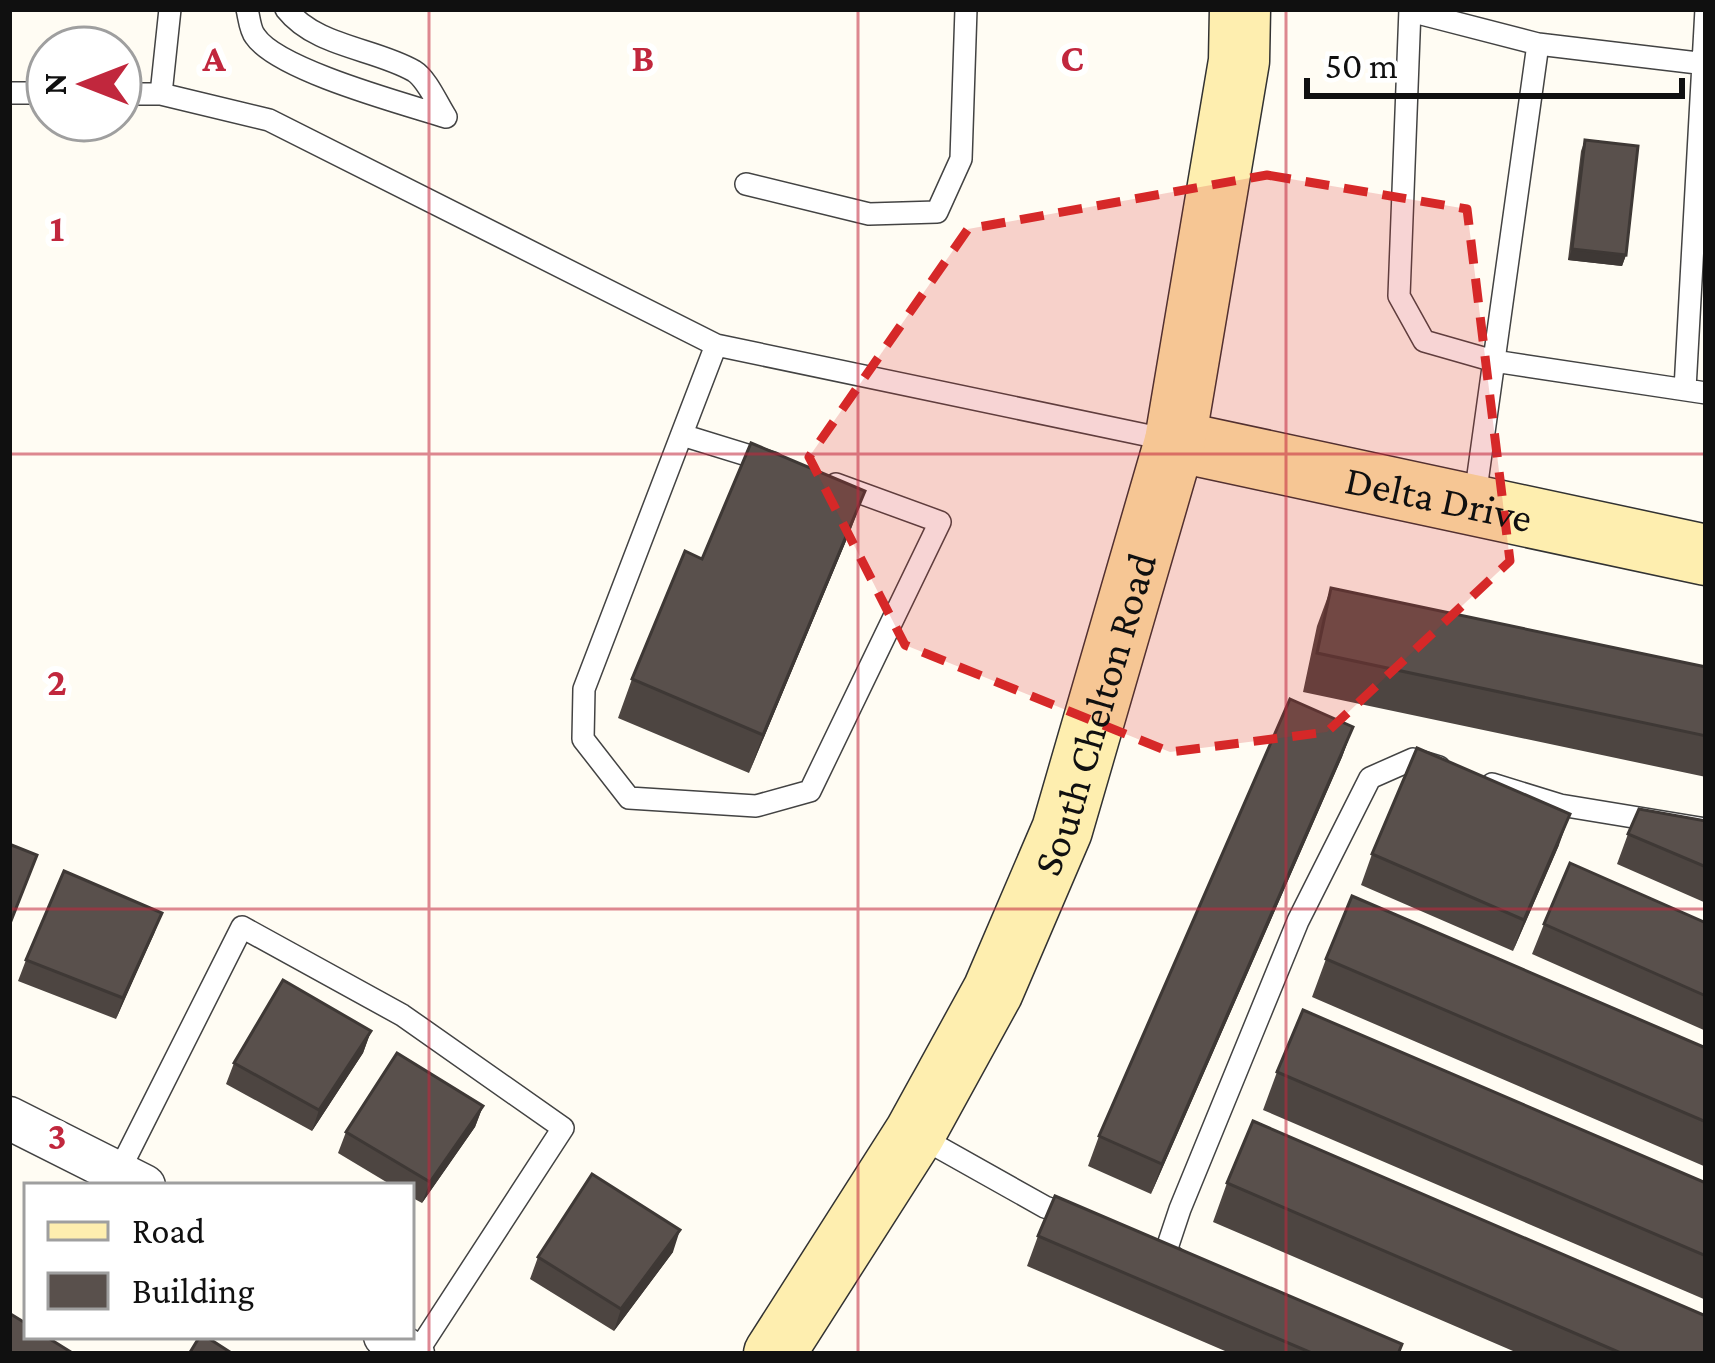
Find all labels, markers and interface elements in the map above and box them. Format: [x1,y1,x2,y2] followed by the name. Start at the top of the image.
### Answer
[24,24,144,144] north arrow
[1307,24,1682,98] scale bar
[201,36,226,79] text: A
[632,36,654,79] text: B
[1060,36,1084,79] text: C
[1325,46,1398,86] text: 50 m
[36,73,73,95] text: N
[50,206,64,249] text: 1
[1341,455,1537,541] street label: Delta Drive
[1023,547,1165,882] street label: South Chelton Road
[47,660,67,703] text: 2
[47,1114,67,1157] text: 3
[24,1183,414,1339] legend
[132,1211,205,1251] text: Road
[132,1271,255,1311] text: Building

